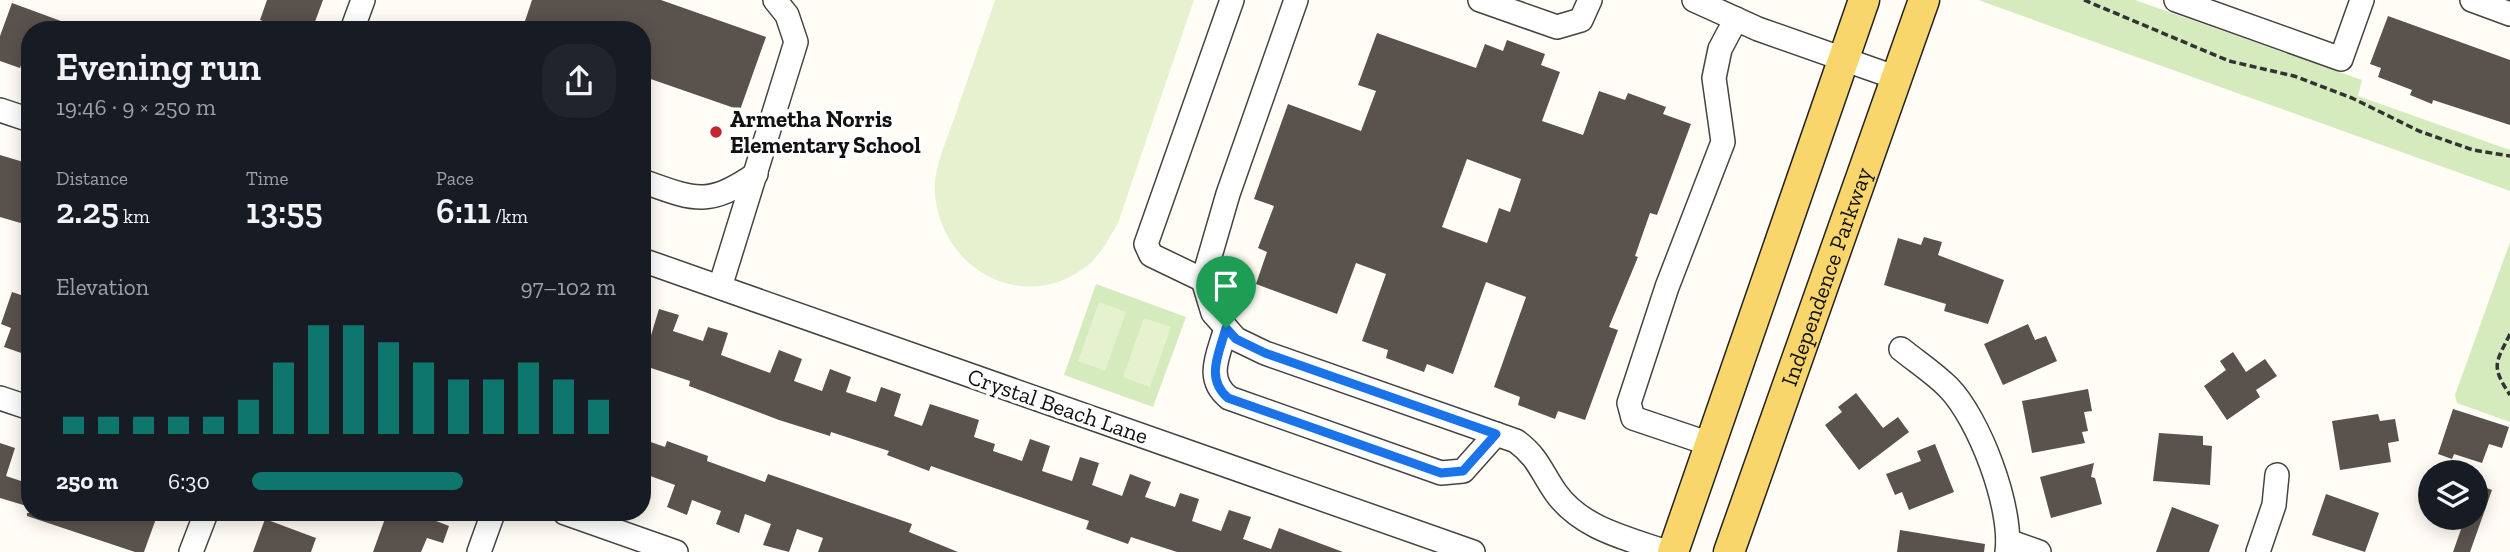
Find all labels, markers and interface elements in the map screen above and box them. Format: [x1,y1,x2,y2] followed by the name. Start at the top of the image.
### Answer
[56,44,261,90] text: Evening run
[542,44,616,118] button: share
[56,93,216,121] text: 19:46 · 9 × 250 m
[730,105,921,159] place label: Armetha Norris Elementary School
[708,124,724,140] marker: Armetha Norris Elementary School
[1775,163,1878,390] street label: Independence Parkway
[56,167,128,190] text: Distance
[246,167,288,190] text: Time
[436,167,474,190] text: Pace
[56,190,119,232] text: 2.25
[246,190,323,232] text: 13:55
[436,190,491,232] text: 6:11
[119,205,150,228] text: km
[491,205,528,228] text: /km
[1196,256,1256,328] pin
[1207,267,1245,305] icon: arrive
[56,273,149,301] text: Elevation
[521,273,616,301] text: 97–102 m
[964,362,1152,450] street label: Crystal Beach Lane
[2418,460,2488,530] map controls
[2418,460,2488,530] button: layers
[56,467,118,495] text: 250 m
[168,467,210,495] text: 6:30

